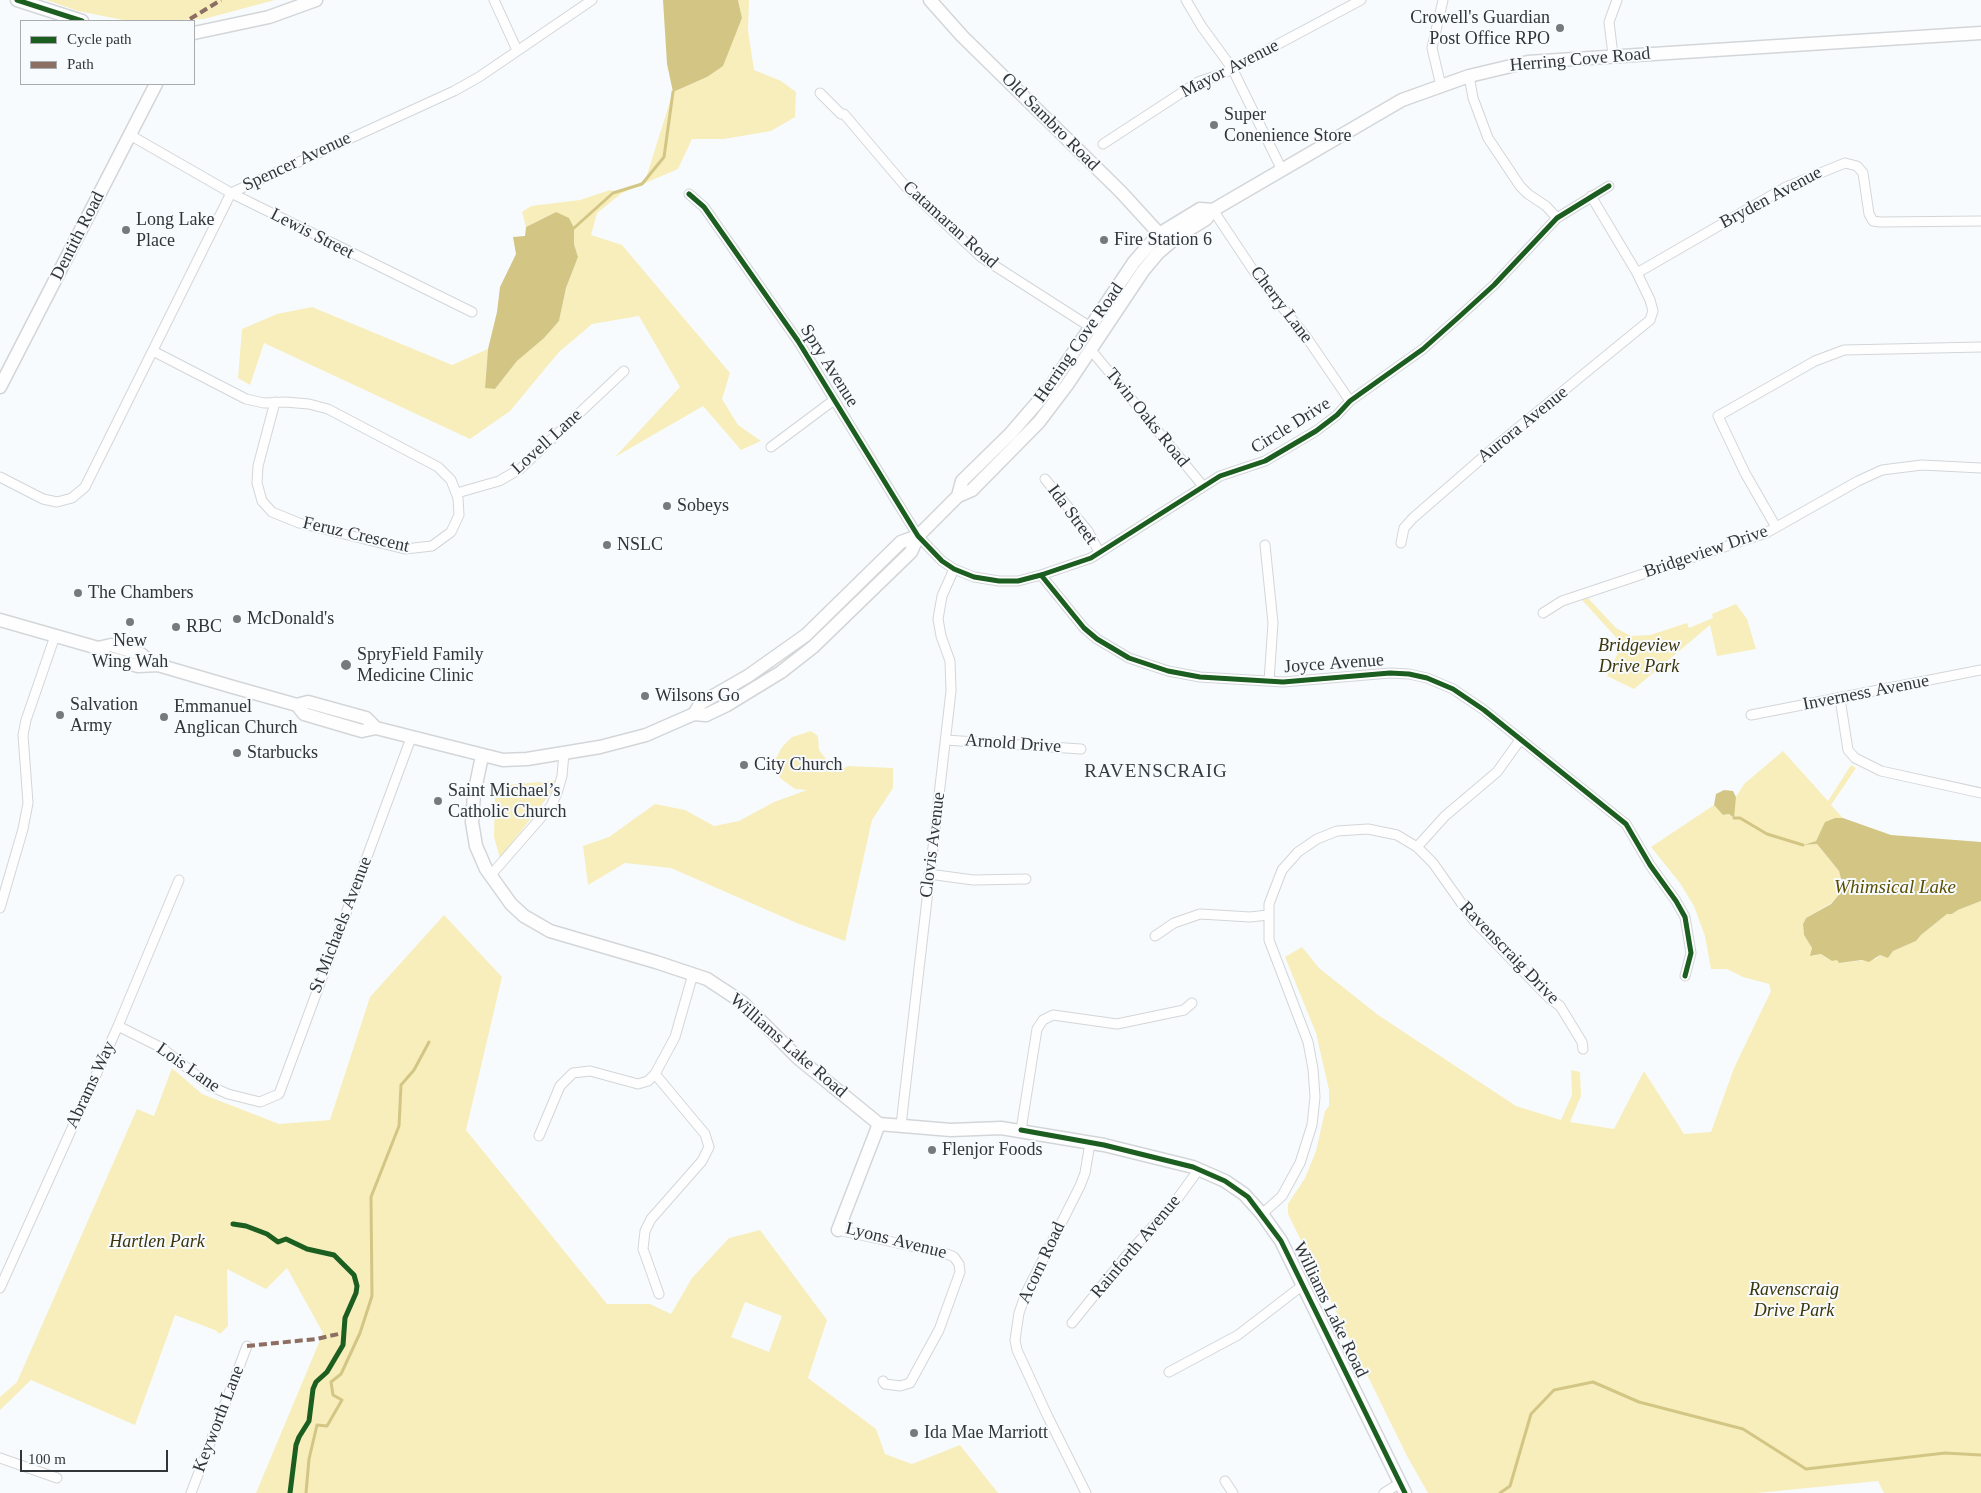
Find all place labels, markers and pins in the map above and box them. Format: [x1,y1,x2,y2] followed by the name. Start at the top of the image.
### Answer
[1410,7,1550,50] place label: Crowell's Guardian Post Office RPO
[1554,22,1566,34] marker: Crowell's Guardian Post Office RPO
[1224,104,1351,146] place label: Super Conenience Store
[1208,119,1220,131] marker: Super Conenience Store
[136,209,214,252] place label: Long Lake Place
[120,224,132,236] marker: Long Lake Place
[1114,229,1212,251] place label: Fire Station 6
[1098,234,1110,246] marker: Fire Station 6
[677,495,729,517] place label: Sobeys
[661,500,673,512] marker: Sobeys
[617,534,663,556] place label: NSLC
[601,539,613,551] marker: NSLC
[88,582,193,604] place label: The Chambers
[72,587,84,599] marker: The Chambers
[247,608,334,630] place label: McDonald's
[231,613,243,625] marker: McDonald's
[124,616,136,628] marker: New Wing Wah
[186,616,222,638] place label: RBC
[170,621,182,633] marker: RBC
[92,630,168,672] place label: New Wing Wah
[357,644,484,686] place label: SpryField Family Medicine Clinic
[339,658,353,672] marker: SpryField Family Medicine Clinic
[655,685,740,707] place label: Wilsons Go
[639,690,651,702] marker: Wilsons Go
[70,694,138,736] place label: Salvation Army
[174,696,297,739] place label: Emmanuel Anglican Church
[54,709,66,721] marker: Salvation Army
[158,711,170,723] marker: Emmanuel Anglican Church
[247,742,318,764] place label: Starbucks
[231,747,243,759] marker: Starbucks
[754,754,842,776] place label: City Church
[738,759,750,771] marker: City Church
[448,780,566,822] place label: Saint Michael’s Catholic Church
[432,795,444,807] marker: Saint Michael’s Catholic Church
[942,1139,1043,1161] place label: Flenjor Foods
[926,1144,938,1156] marker: Flenjor Foods
[924,1422,1048,1444] place label: Ida Mae Marriott
[908,1427,920,1439] marker: Ida Mae Marriott

